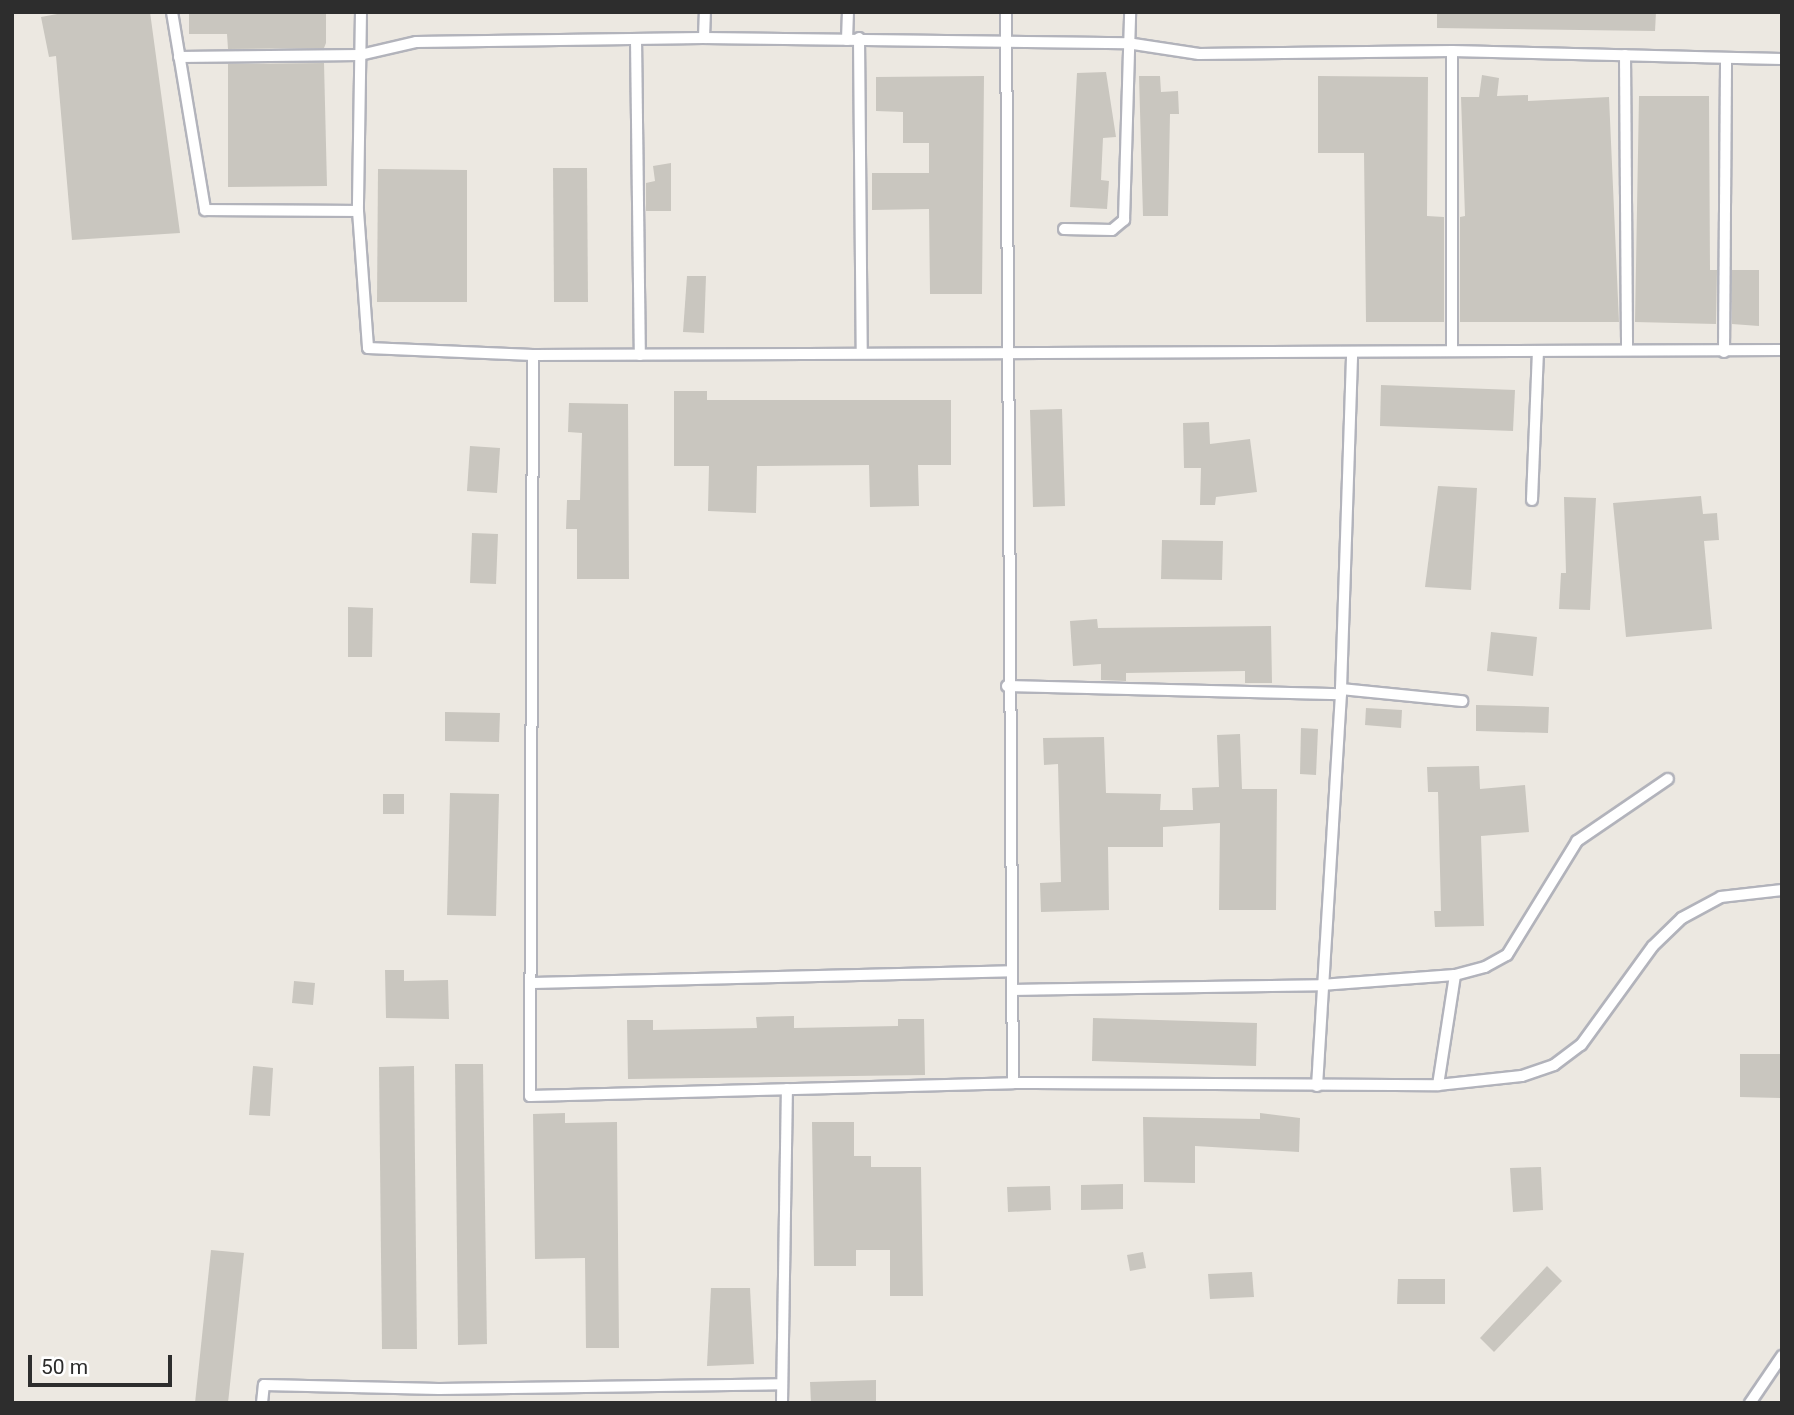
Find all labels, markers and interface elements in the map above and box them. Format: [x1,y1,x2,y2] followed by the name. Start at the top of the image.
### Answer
[32,1342,175,1386] scale bar
[41,1355,88,1379] text: 50 m

